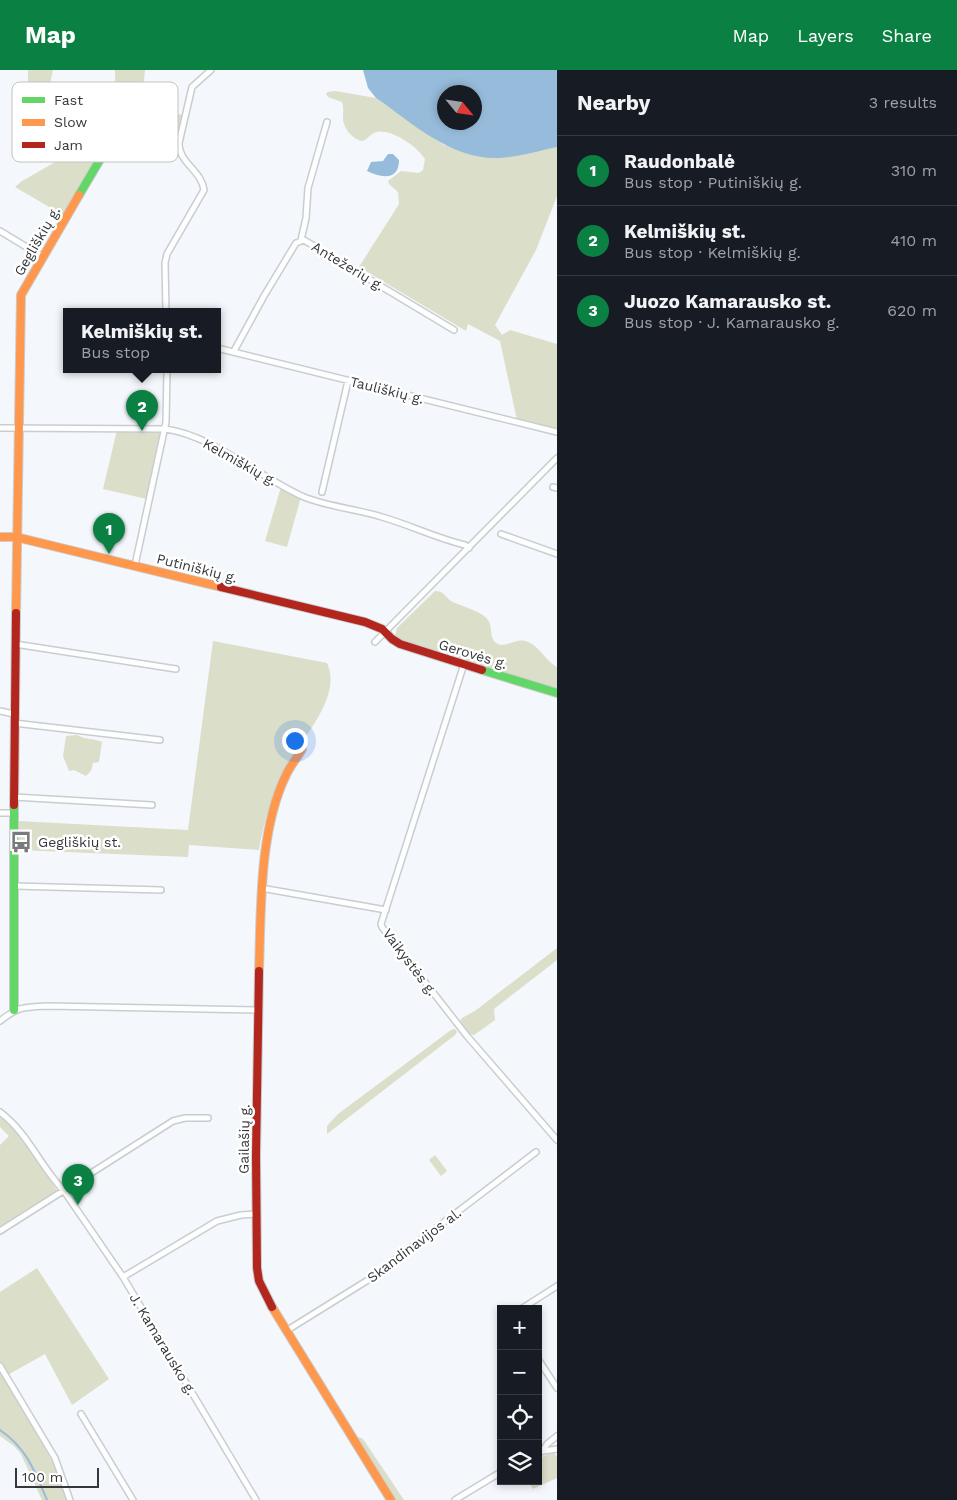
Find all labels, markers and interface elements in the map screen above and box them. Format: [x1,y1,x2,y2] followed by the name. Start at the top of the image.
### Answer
[25,21,76,49] text: Map
[732,25,769,46] text: Map
[797,25,854,46] text: Layers
[882,25,932,46] text: Share
[12,82,178,162] legend
[437,85,482,130] north arrow
[577,90,650,115] text: Nearby
[54,92,83,108] text: Fast
[869,93,937,112] text: 3 results
[54,114,87,130] text: Slow
[54,137,83,153] text: Jam
[624,150,735,173] text: Raudonbalė
[590,161,596,180] text: 1
[891,161,937,180] text: 310 m
[624,173,802,192] text: Bus stop · Putiniškių g.
[11,204,63,278] street label: Gegliškių g.
[624,220,746,243] text: Kelmiškių st.
[588,231,598,250] text: 2
[891,231,937,250] text: 410 m
[309,238,387,294] street label: Antežerių g.
[624,243,801,262] text: Bus stop · Kelmiškių g.
[624,290,831,313] text: Juozo Kamarausko st.
[588,301,598,320] text: 3
[887,301,937,320] text: 620 m
[63,308,221,373] popup
[624,313,839,332] text: Bus stop · J. Kamarausko g.
[81,320,203,343] text: Kelmiškių st.
[81,343,150,362] text: Bus stop
[349,373,425,407] street label: Tauliškių g.
[126,390,158,431] pin: 2
[200,435,280,489] street label: Kelmiškių g.
[93,513,125,554] pin: 1
[155,550,239,586] street label: Putiniškių g.
[437,636,509,672] street label: Gerovės g.
[282,728,308,754] your location
[8,829,34,855] bus stop icon: Gegliškių st.
[38,834,121,850] place label: Gegliškių st.
[380,925,440,999] street label: Vaikystės g.
[235,1104,253,1174] street label: Gailašių g.
[62,1164,94,1205] pin: 3
[364,1204,464,1286] street label: Skandinavijos al.
[126,1290,200,1398] street label: J. Kamarausko g.
[497,1305,542,1485] map controls
[497,1305,542,1350] button: +
[497,1350,542,1395] button: −
[497,1395,542,1440] button: locate
[497,1440,542,1485] button: layers
[15,1465,99,1488] scale bar
[22,1469,63,1485] text: 100 m

